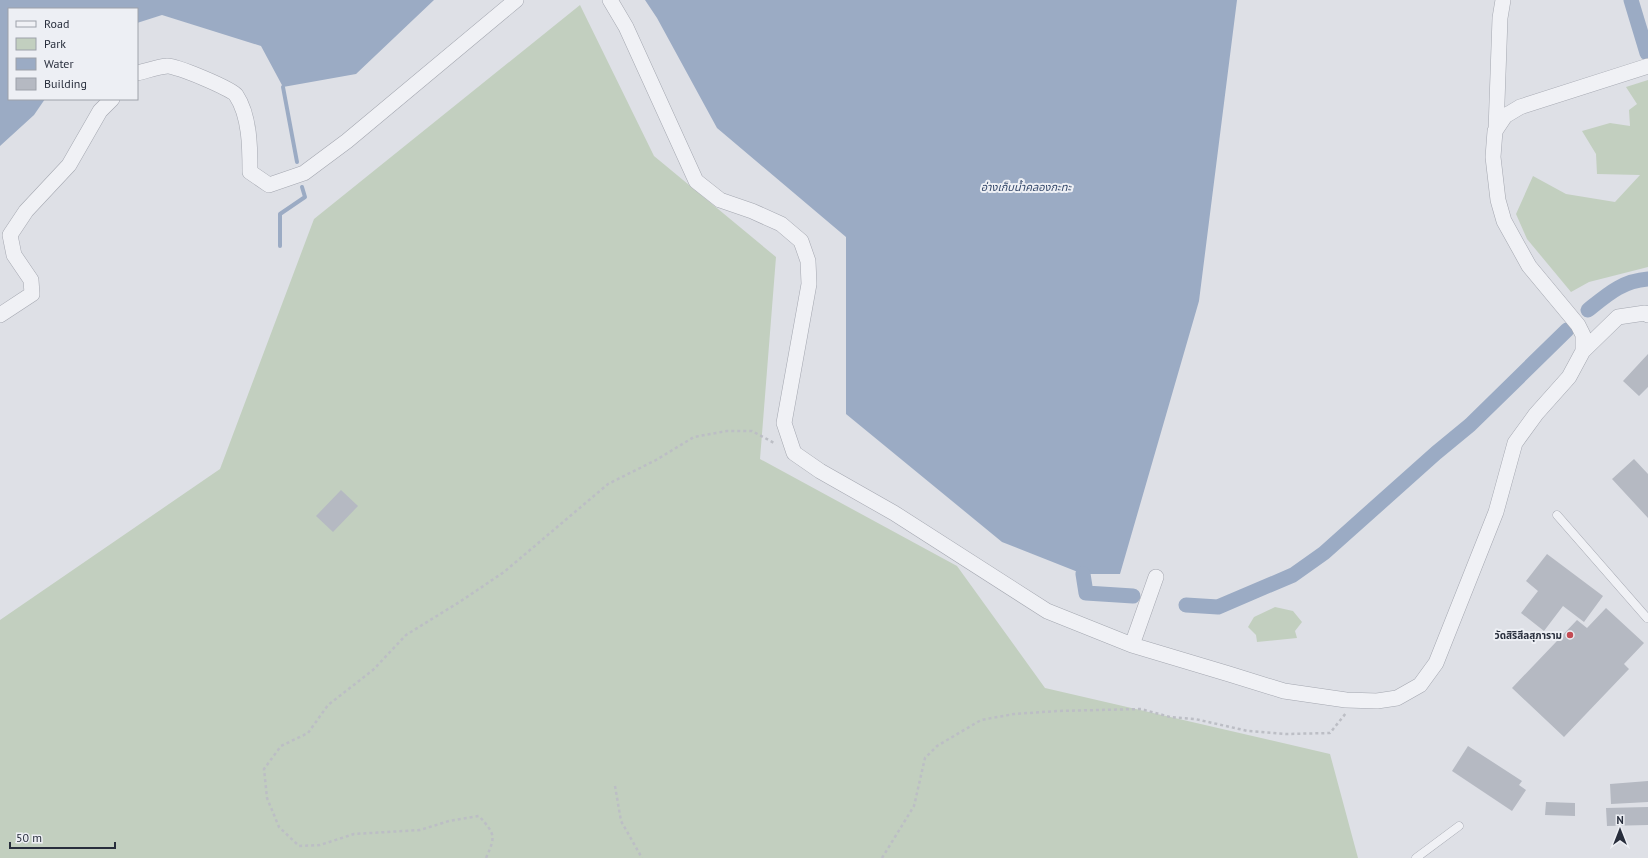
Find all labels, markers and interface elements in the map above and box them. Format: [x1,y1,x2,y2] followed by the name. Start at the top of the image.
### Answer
[8,8,138,100] legend
[44,16,69,31] text: Road
[44,36,66,51] text: Park
[44,56,74,71] text: Water
[44,76,87,91] text: Building
[981,179,1072,194] water label: อ่างเก็บน้ำคลองกะทะ
[1495,629,1562,642] place label: วัดสิริสีลสุภาราม
[1565,630,1575,640] marker: วัดสิริสีลสุภาราม
[1600,810,1640,850] north arrow
[1616,813,1624,827] text: N
[10,824,115,850] scale bar
[16,830,42,845] text: 50 m

